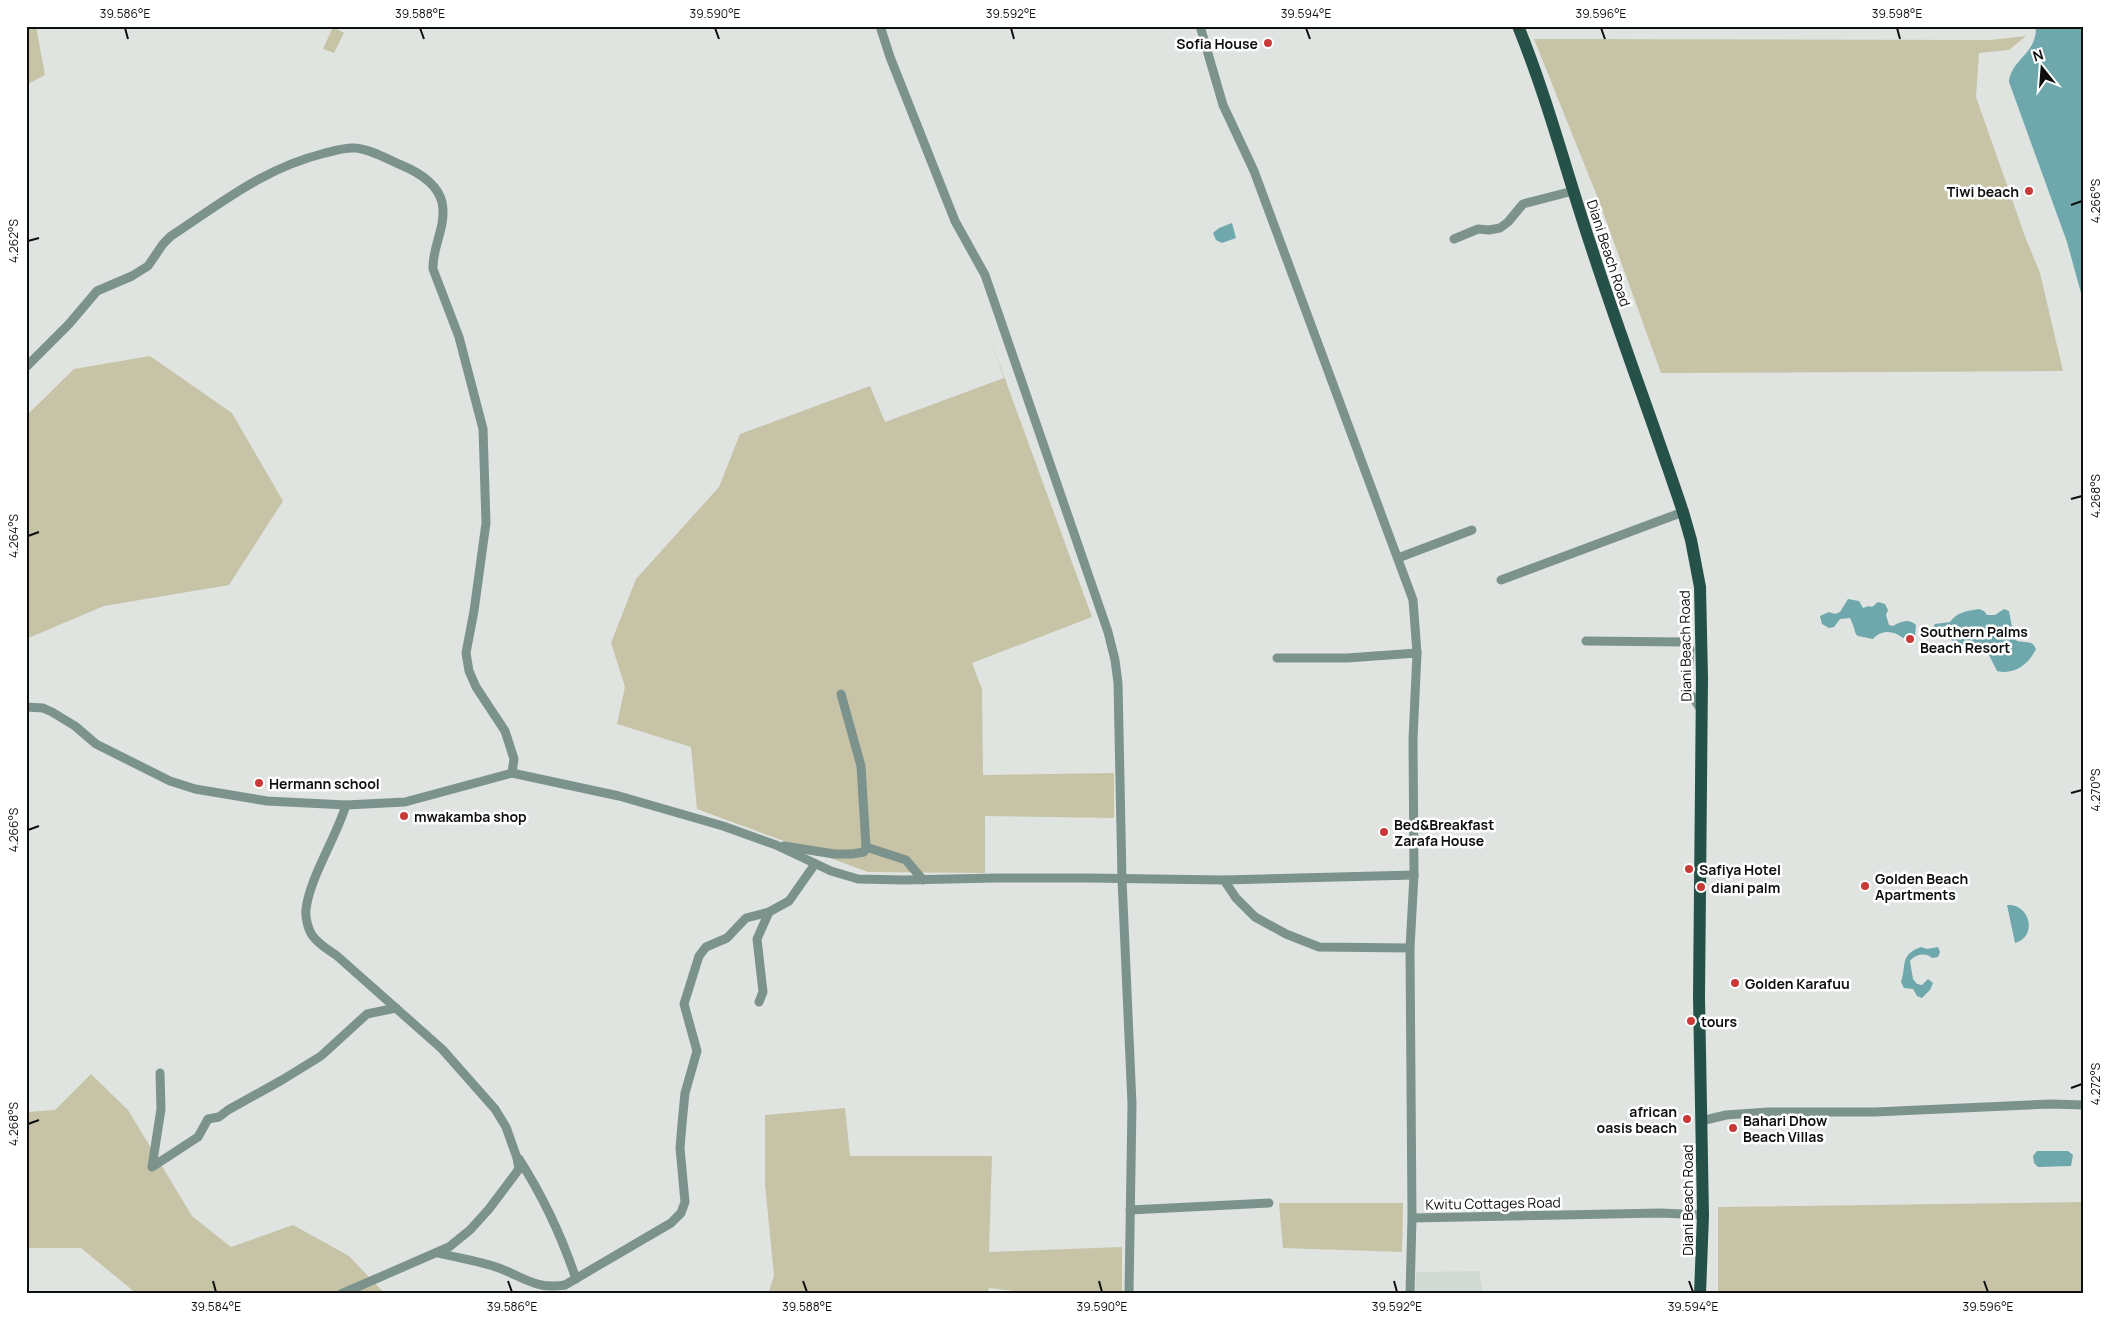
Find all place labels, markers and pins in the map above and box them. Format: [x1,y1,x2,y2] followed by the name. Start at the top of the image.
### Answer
[1176,34,1258,53] place label: Sofia House
[1262,37,1274,49] marker: Sofia House
[1947,182,2019,201] place label: Tiwi beach
[2023,185,2035,197] marker: Tiwi beach
[1920,622,2028,657] place label: Southern Palms Beach Resort
[1904,633,1916,645] marker: Southern Palms Beach Resort
[269,774,380,793] place label: Hermann school
[253,777,265,789] marker: Hermann school
[414,807,527,826] place label: mwakamba shop
[398,810,410,822] marker: mwakamba shop
[1394,815,1494,850] place label: Bed&Breakfast Zarafa House
[1378,826,1390,838] marker: Bed&Breakfast Zarafa House
[1699,860,1781,879] place label: Safiya Hotel
[1683,863,1695,875] marker: Safiya Hotel
[1875,869,1968,904] place label: Golden Beach Apartments
[1711,878,1780,897] place label: diani palm
[1859,880,1871,892] marker: Golden Beach Apartments
[1695,881,1707,893] marker: diani palm
[1745,974,1850,993] place label: Golden Karafuu
[1729,977,1741,989] marker: Golden Karafuu
[1701,1012,1737,1031] place label: tours
[1685,1015,1697,1027] marker: tours
[1597,1102,1677,1137] place label: african oasis beach
[1743,1111,1827,1146] place label: Bahari Dhow Beach Villas
[1681,1113,1693,1125] marker: african oasis beach
[1727,1122,1739,1134] marker: Bahari Dhow Beach Villas

